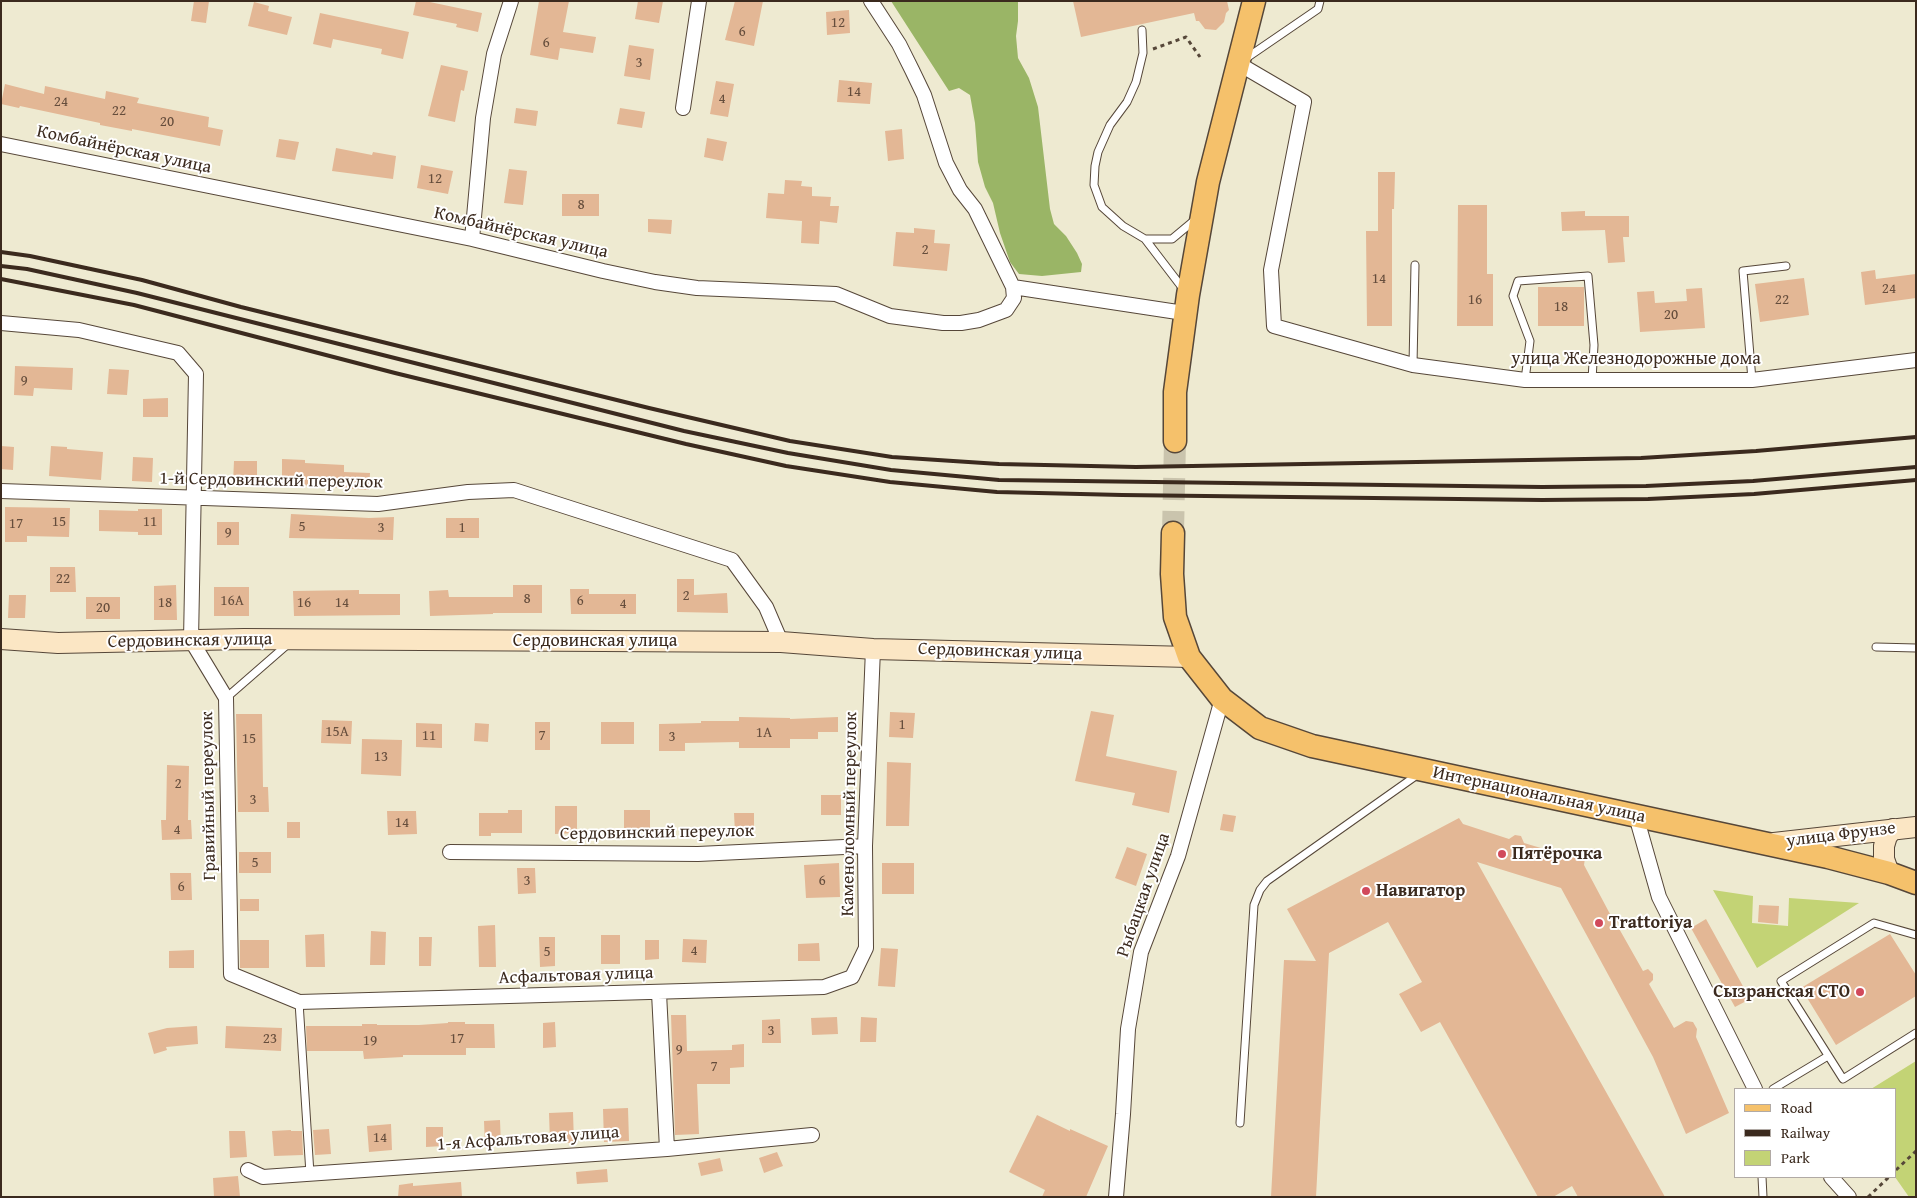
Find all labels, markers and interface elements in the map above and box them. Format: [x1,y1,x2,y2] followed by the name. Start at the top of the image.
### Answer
[831,14,845,32] house number: 12
[738,23,746,41] house number: 6
[542,34,550,52] house number: 6
[635,54,643,72] house number: 3
[847,83,861,101] house number: 14
[718,90,726,108] house number: 4
[54,93,68,111] house number: 24
[112,102,126,120] house number: 22
[160,113,174,131] house number: 20
[35,121,213,179] street label: Комбайнёрская улица
[428,170,442,188] house number: 12
[577,196,585,214] house number: 8
[432,202,610,264] street label: Комбайнёрская улица
[921,241,929,259] house number: 2
[1372,270,1386,288] house number: 14
[1882,280,1896,298] house number: 24
[1468,291,1482,309] house number: 16
[1775,291,1789,309] house number: 22
[1554,298,1568,316] house number: 18
[1664,306,1678,324] house number: 20
[1511,348,1761,370] street label: улица Железнодорожные дома
[20,372,28,390] house number: 9
[159,468,383,494] street label: 1-й Сердовинский переулок
[52,513,66,531] house number: 15
[143,513,157,531] house number: 11
[9,515,23,533] house number: 17
[298,518,306,536] house number: 5
[377,519,385,537] house number: 3
[458,519,466,537] house number: 1
[224,524,232,542] house number: 9
[56,570,70,588] house number: 22
[682,587,690,605] house number: 2
[523,590,531,608] house number: 8
[220,592,244,610] house number: 16А
[576,592,584,610] house number: 6
[158,594,172,612] house number: 18
[297,594,311,612] house number: 16
[335,594,349,612] house number: 14
[619,595,627,613] house number: 4
[96,599,110,617] house number: 20
[108,629,272,653] street label: Сердовинская улица
[513,630,677,652] street label: Сердовинская улица
[917,638,1083,666] street label: Сердовинская улица
[197,711,221,881] street label: Гравийный переулок
[837,712,863,916] street label: Каменоломный переулок
[898,716,906,734] house number: 1
[325,723,349,741] house number: 15А
[756,724,772,742] house number: 1А
[422,727,436,745] house number: 11
[538,727,546,745] house number: 7
[668,728,676,746] house number: 3
[242,730,256,748] house number: 15
[374,748,388,766] house number: 13
[1431,762,1647,828] street label: Интернациональная улица
[174,775,182,793] house number: 2
[249,791,257,809] house number: 3
[395,814,409,832] house number: 14
[1785,818,1897,852] street label: улица Фрунзе
[173,821,181,839] house number: 4
[560,821,754,845] street label: Сердовинский переулок
[1113,830,1175,960] street label: Рыбацкая улица
[1512,843,1602,865] place label: Пятёрочка
[1496,848,1508,860] marker: Пятёрочка
[251,854,259,872] house number: 5
[523,872,531,890] house number: 3
[818,872,826,890] house number: 6
[177,878,185,896] house number: 6
[1376,880,1465,902] place label: Навигатор
[1360,885,1372,897] marker: Навигатор
[1609,912,1692,934] place label: Trattoriya
[1593,917,1605,929] marker: Trattoriya
[690,942,698,960] house number: 4
[543,943,551,961] house number: 5
[498,963,654,989] street label: Асфальтовая улица
[1713,981,1850,1003] place label: Сызранская СТО
[1854,986,1866,998] marker: Сызранская СТО
[767,1022,775,1040] house number: 3
[263,1030,277,1048] house number: 23
[450,1030,464,1048] house number: 17
[363,1032,377,1050] house number: 19
[675,1041,683,1059] house number: 9
[710,1058,718,1076] house number: 7
[1734,1088,1897,1178] legend
[1781,1097,1812,1118] text: Road
[436,1122,620,1156] street label: 1-я Асфальтовая улица
[1781,1122,1830,1143] text: Railway
[373,1129,387,1147] house number: 14
[1781,1147,1810,1168] text: Park

